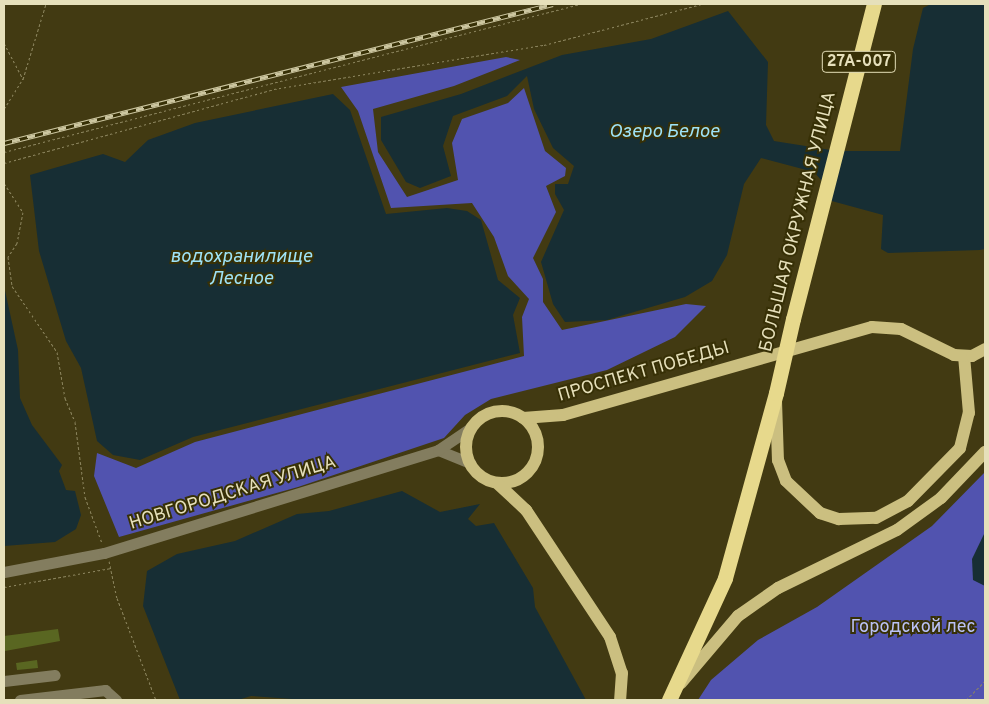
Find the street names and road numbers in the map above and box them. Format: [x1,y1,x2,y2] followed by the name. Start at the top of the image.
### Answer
[822,48,896,76] road number: 27А-007
[756,90,842,354] street label: БОЛЬШАЯ ОКРУЖНАЯ УЛИЦА
[555,338,733,408] street label: ПРОСПЕКТ ПОБЕДЫ
[127,452,339,536] street label: НОВГОРОДСКАЯ УЛИЦА

